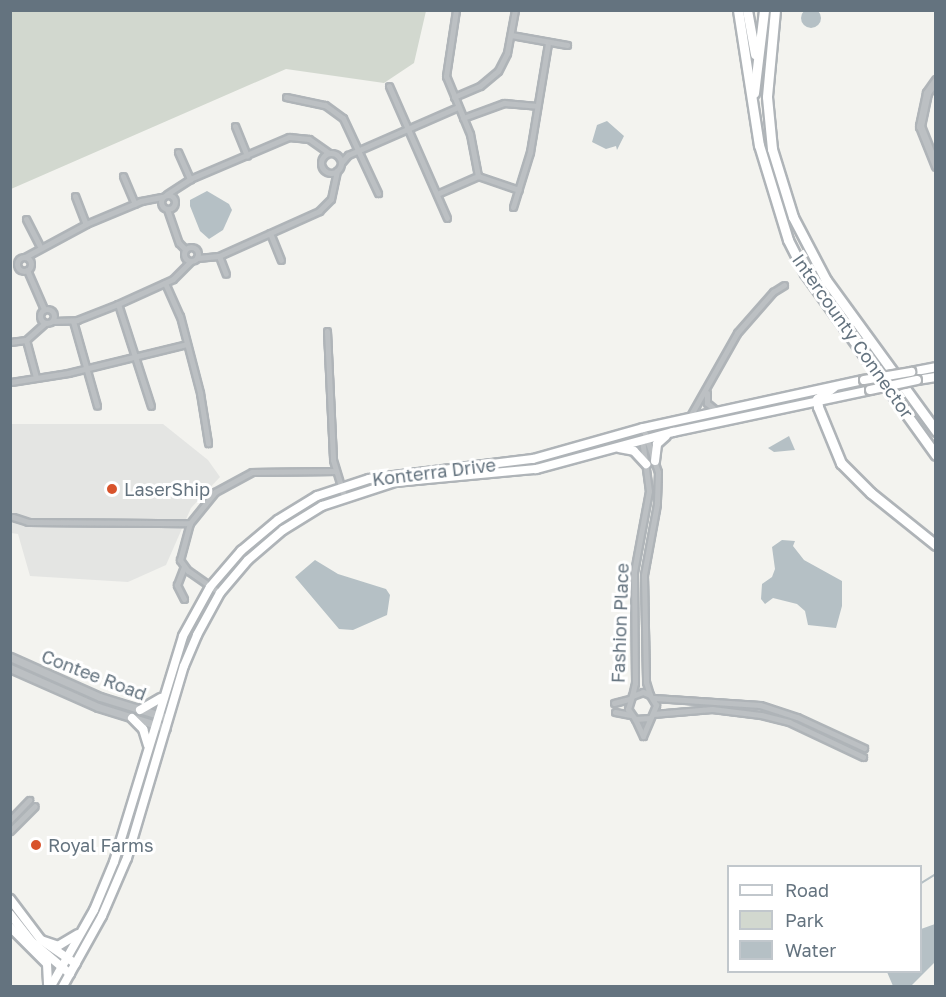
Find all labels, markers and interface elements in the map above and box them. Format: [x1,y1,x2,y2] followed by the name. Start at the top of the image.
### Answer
[788,250,918,422] street label: Intercounty Connector
[371,454,497,490] street label: Konterra Drive
[124,478,210,500] place label: LaserShip
[105,482,119,496] marker: LaserShip
[607,563,633,683] street label: Fashion Place
[38,645,150,705] street label: Contee Road
[48,834,153,856] place label: Royal Farms
[29,838,43,852] marker: Royal Farms
[727,865,922,973] legend
[785,879,829,901] text: Road
[785,909,824,931] text: Park
[785,939,836,961] text: Water

